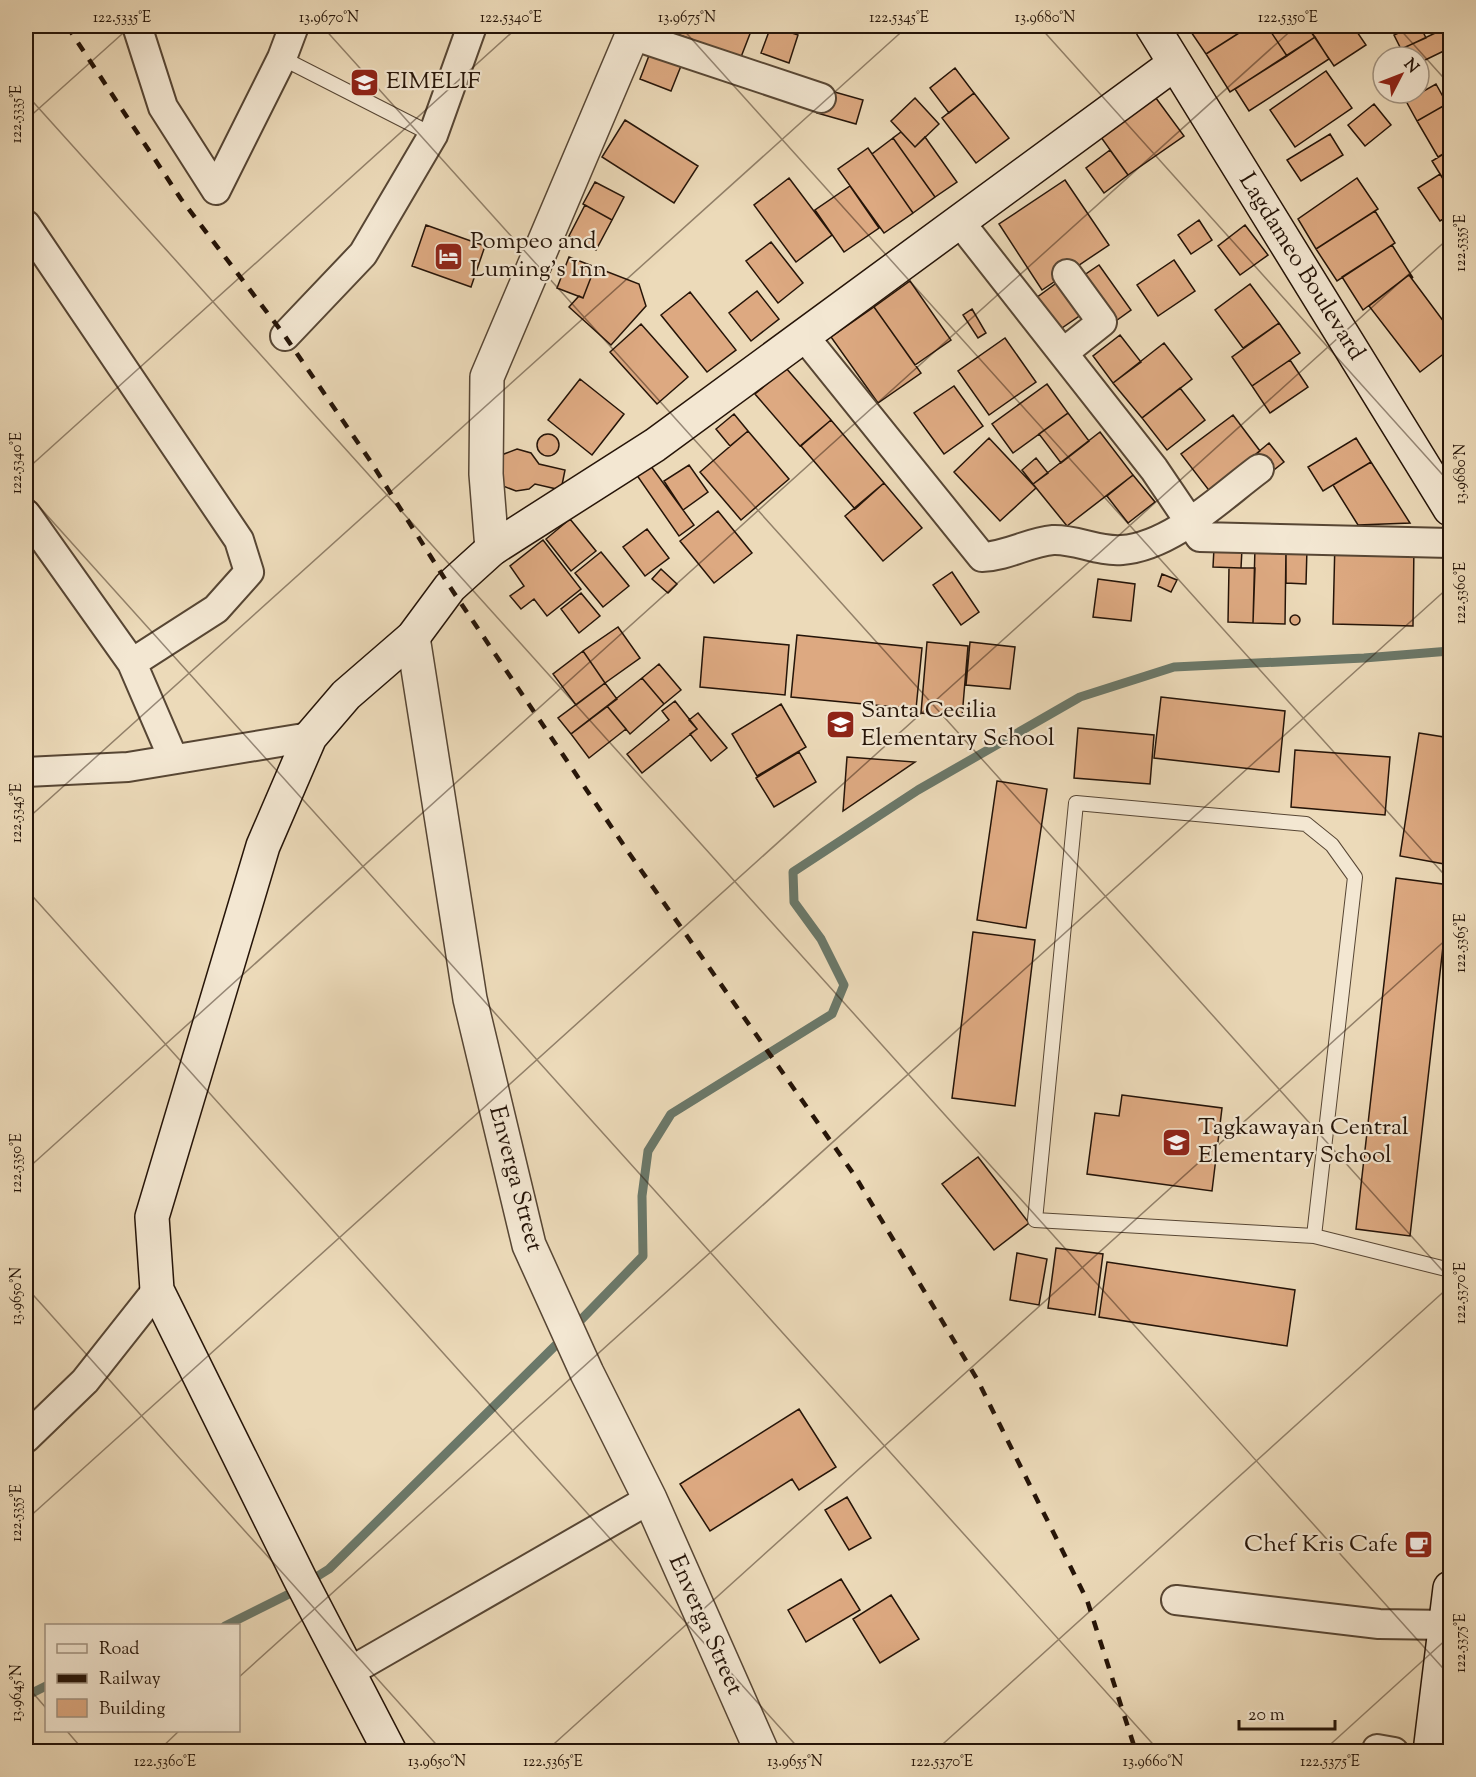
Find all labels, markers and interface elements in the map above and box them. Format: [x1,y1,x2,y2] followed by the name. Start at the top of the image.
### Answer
[93,8,151,29] text: 122.5335°E
[299,8,359,29] text: 13.9670°N
[480,8,542,29] text: 122.5340°E
[658,8,716,29] text: 13.9675°N
[869,8,929,29] text: 122.5345°E
[1015,8,1075,29] text: 13.9680°N
[1258,8,1318,29] text: 122.5350°E
[1371,45,1431,105] north arrow
[1397,54,1423,79] text: N
[386,65,481,99] place label: EIMELIF
[349,66,381,98] school or university icon: EIMELIF
[7,85,28,143] text: 122.5335°E
[1229,167,1373,368] street label: Lagdameo Boulevard
[1451,214,1472,272] text: 122.5355°E
[470,225,607,287] place label: Pompeo and Luming's Inn
[433,240,465,272] hotel icon: Pompeo and Luming's Inn
[7,432,28,494] text: 122.5340°E
[1451,444,1472,504] text: 13.9680°N
[1451,562,1472,624] text: 122.5360°E
[861,694,1055,756] place label: Santa Cecilia Elementary School
[824,709,856,741] school or university icon: Santa Cecilia Elementary School
[7,783,28,843] text: 122.5345°E
[1451,913,1472,973] text: 122.5365°E
[479,1102,551,1256] street label: Enverga Street
[1198,1111,1409,1173] place label: Tagkawayan Central Elementary School
[1161,1126,1193,1158] school or university icon: Tagkawayan Central Elementary School
[7,1133,28,1193] text: 122.5350°E
[1451,1262,1472,1324] text: 122.5370°E
[7,1267,28,1325] text: 13.9650°N
[7,1484,28,1542] text: 122.5355°E
[1244,1528,1398,1562] place label: Chef Kris Cafe
[1403,1529,1435,1561] cafe icon: Chef Kris Cafe
[659,1550,751,1700] street label: Enverga Street
[1451,1613,1472,1673] text: 122.5375°E
[45,1624,240,1732] legend
[99,1637,139,1663] text: Road
[7,1664,28,1722] text: 13.9645°N
[99,1667,161,1693] text: Railway
[1239,1693,1335,1731] scale bar
[99,1697,165,1723] text: Building
[1248,1703,1285,1729] text: 20 m
[134,1752,196,1773] text: 122.5360°E
[408,1752,466,1773] text: 13.9650°N
[523,1752,583,1773] text: 122.5365°E
[767,1752,823,1773] text: 13.9655°N
[911,1752,973,1773] text: 122.5370°E
[1123,1752,1183,1773] text: 13.9660°N
[1300,1752,1360,1773] text: 122.5375°E

